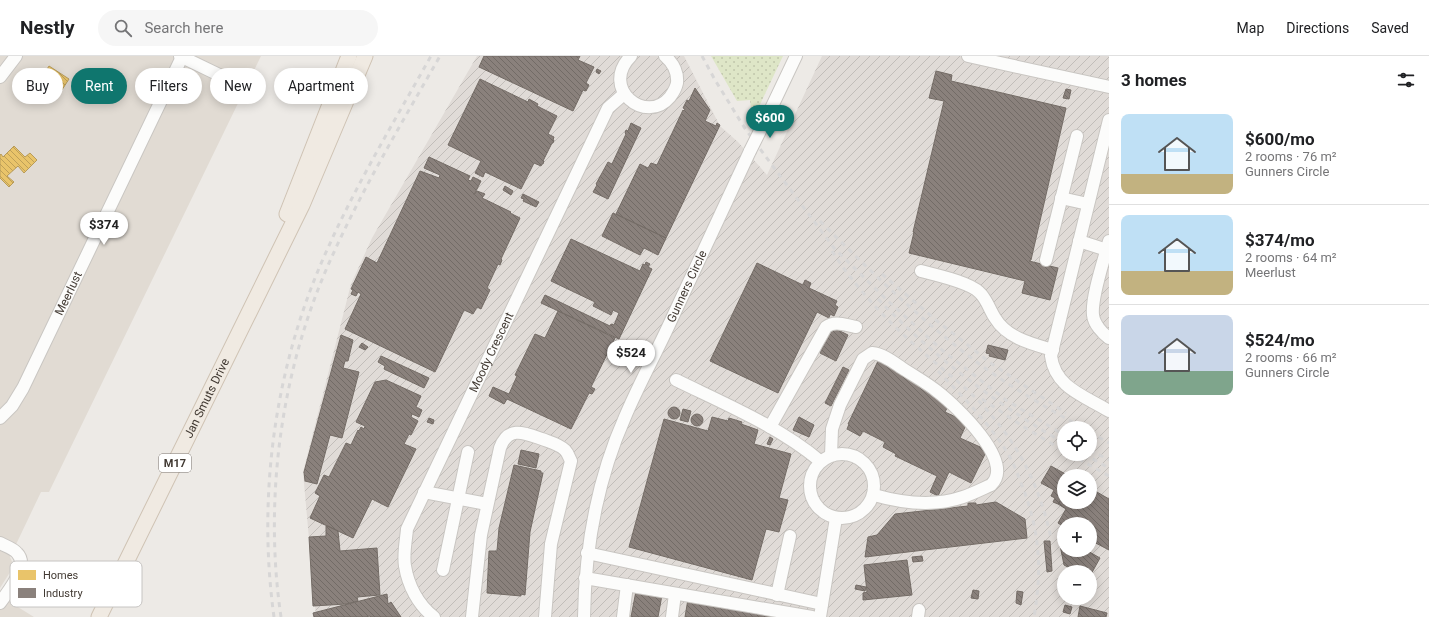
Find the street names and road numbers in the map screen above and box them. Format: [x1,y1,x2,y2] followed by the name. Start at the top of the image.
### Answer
[664,248,710,325] street label: Gunners Circle
[52,269,85,318] street label: Meerlust
[466,310,517,395] street label: Moody Crescent
[181,356,232,440] street label: Jan Smuts Drive
[159,454,191,472] road number: M17

